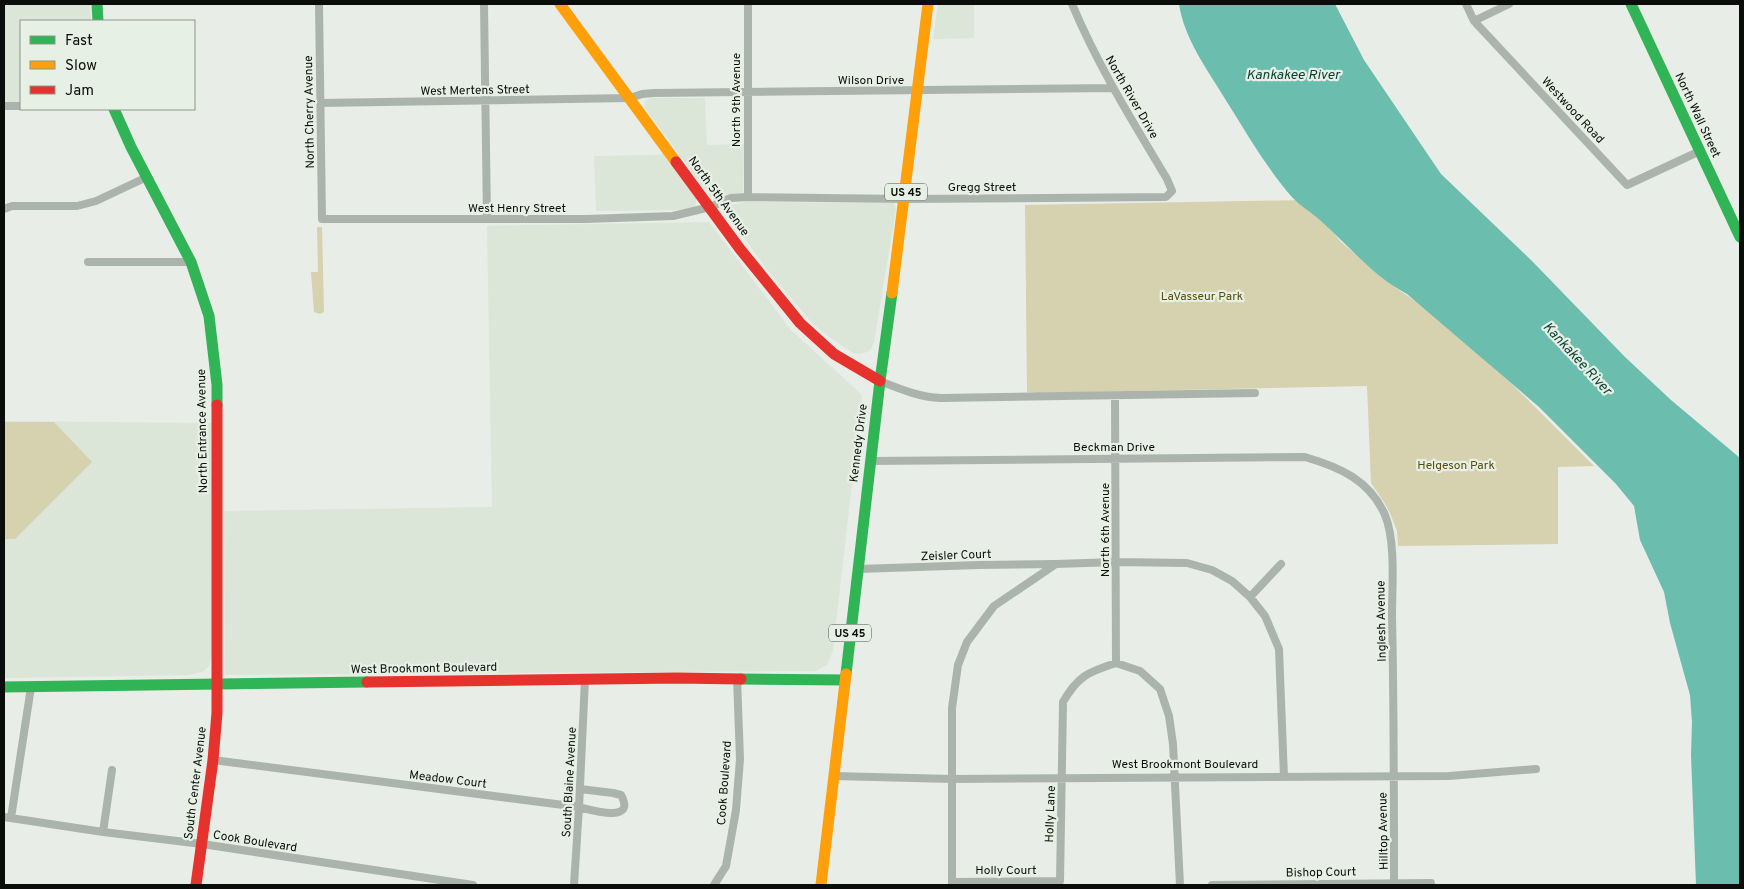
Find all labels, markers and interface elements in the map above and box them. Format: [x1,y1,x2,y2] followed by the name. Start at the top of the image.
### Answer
[20,20,195,110] legend
[65,32,93,51] text: Fast
[729,53,745,147] street label: North 9th Avenue
[1101,53,1161,142] street label: North River Drive
[301,55,319,169] street label: North Cherry Avenue
[65,57,97,76] text: Slow
[1246,67,1341,84] water label: Kankakee River
[1670,70,1724,160] street label: North Wall Street
[838,73,904,89] street label: Wilson Drive
[1537,74,1607,147] street label: Westwood Road
[65,82,94,101] text: Jam
[420,82,530,100] street label: West Mertens Street
[684,154,753,240] street label: North 5th Avenue
[948,180,1016,196] street label: Gregg Street
[885,183,927,200] road number: US 45
[468,201,566,217] street label: West Henry Street
[1161,289,1243,305] park label: LaVasseur Park
[1539,319,1616,400] water label: Kankakee River
[194,369,212,493] street label: North Entrance Avenue
[846,403,872,483] street label: Kennedy Drive
[1073,440,1155,456] street label: Beckman Drive
[1417,458,1495,474] park label: Helgeson Park
[1098,483,1114,577] street label: North 6th Avenue
[920,547,992,565] street label: Zeisler Court
[1373,580,1391,662] street label: Inglesh Avenue
[829,624,871,641] road number: US 45
[351,660,497,678] street label: West Brookmont Boulevard
[181,726,211,840] street label: South Center Avenue
[559,726,581,838] street label: South Blaine Avenue
[714,740,736,826] street label: Cook Boulevard
[1112,757,1258,773] street label: West Brookmont Boulevard
[408,767,488,793] street label: Meadow Court
[1042,785,1060,843] street label: Holly Lane
[1375,792,1393,870] street label: Hilltop Avenue
[212,827,298,857] street label: Cook Boulevard
[975,863,1037,879] street label: Holly Court
[1286,864,1356,882] street label: Bishop Court

